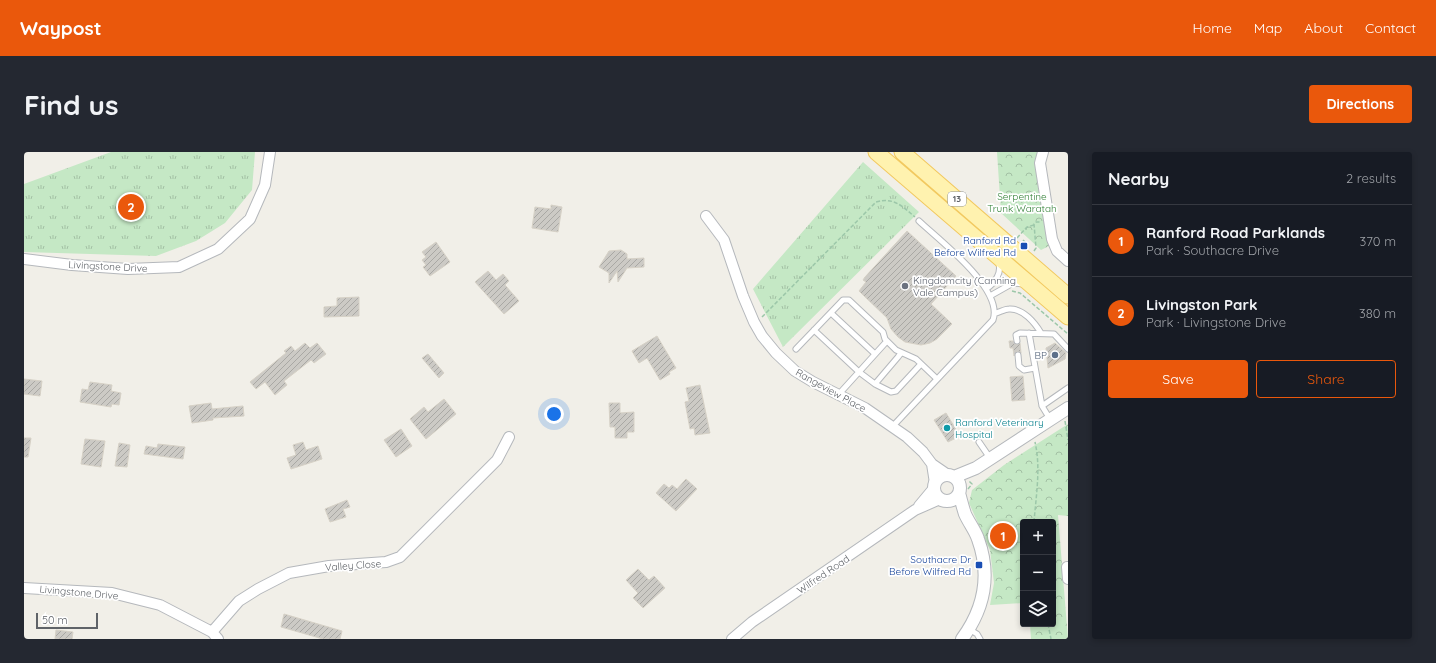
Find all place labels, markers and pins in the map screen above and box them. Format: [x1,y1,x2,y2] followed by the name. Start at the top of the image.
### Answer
[118,192,144,222] pin: 2
[934,234,1016,259] place label: Ranford Rd Before Wilfred Rd
[1019,241,1029,251] marker: Ranford Rd Before Wilfred Rd
[913,274,1016,299] place label: Kingdomcity (Canning Vale Campus)
[900,281,910,291] marker: Kingdomcity (Canning Vale Campus)
[1035,349,1047,362] place label: BP
[1050,350,1060,360] marker: BP
[955,416,1044,441] place label: Ranford Veterinary Hospital
[942,423,952,433] marker: Ranford Veterinary Hospital
[990,521,1016,551] pin: 1
[889,553,971,578] place label: Southacre Dr Before Wilfred Rd
[974,560,984,570] marker: Southacre Dr Before Wilfred Rd

